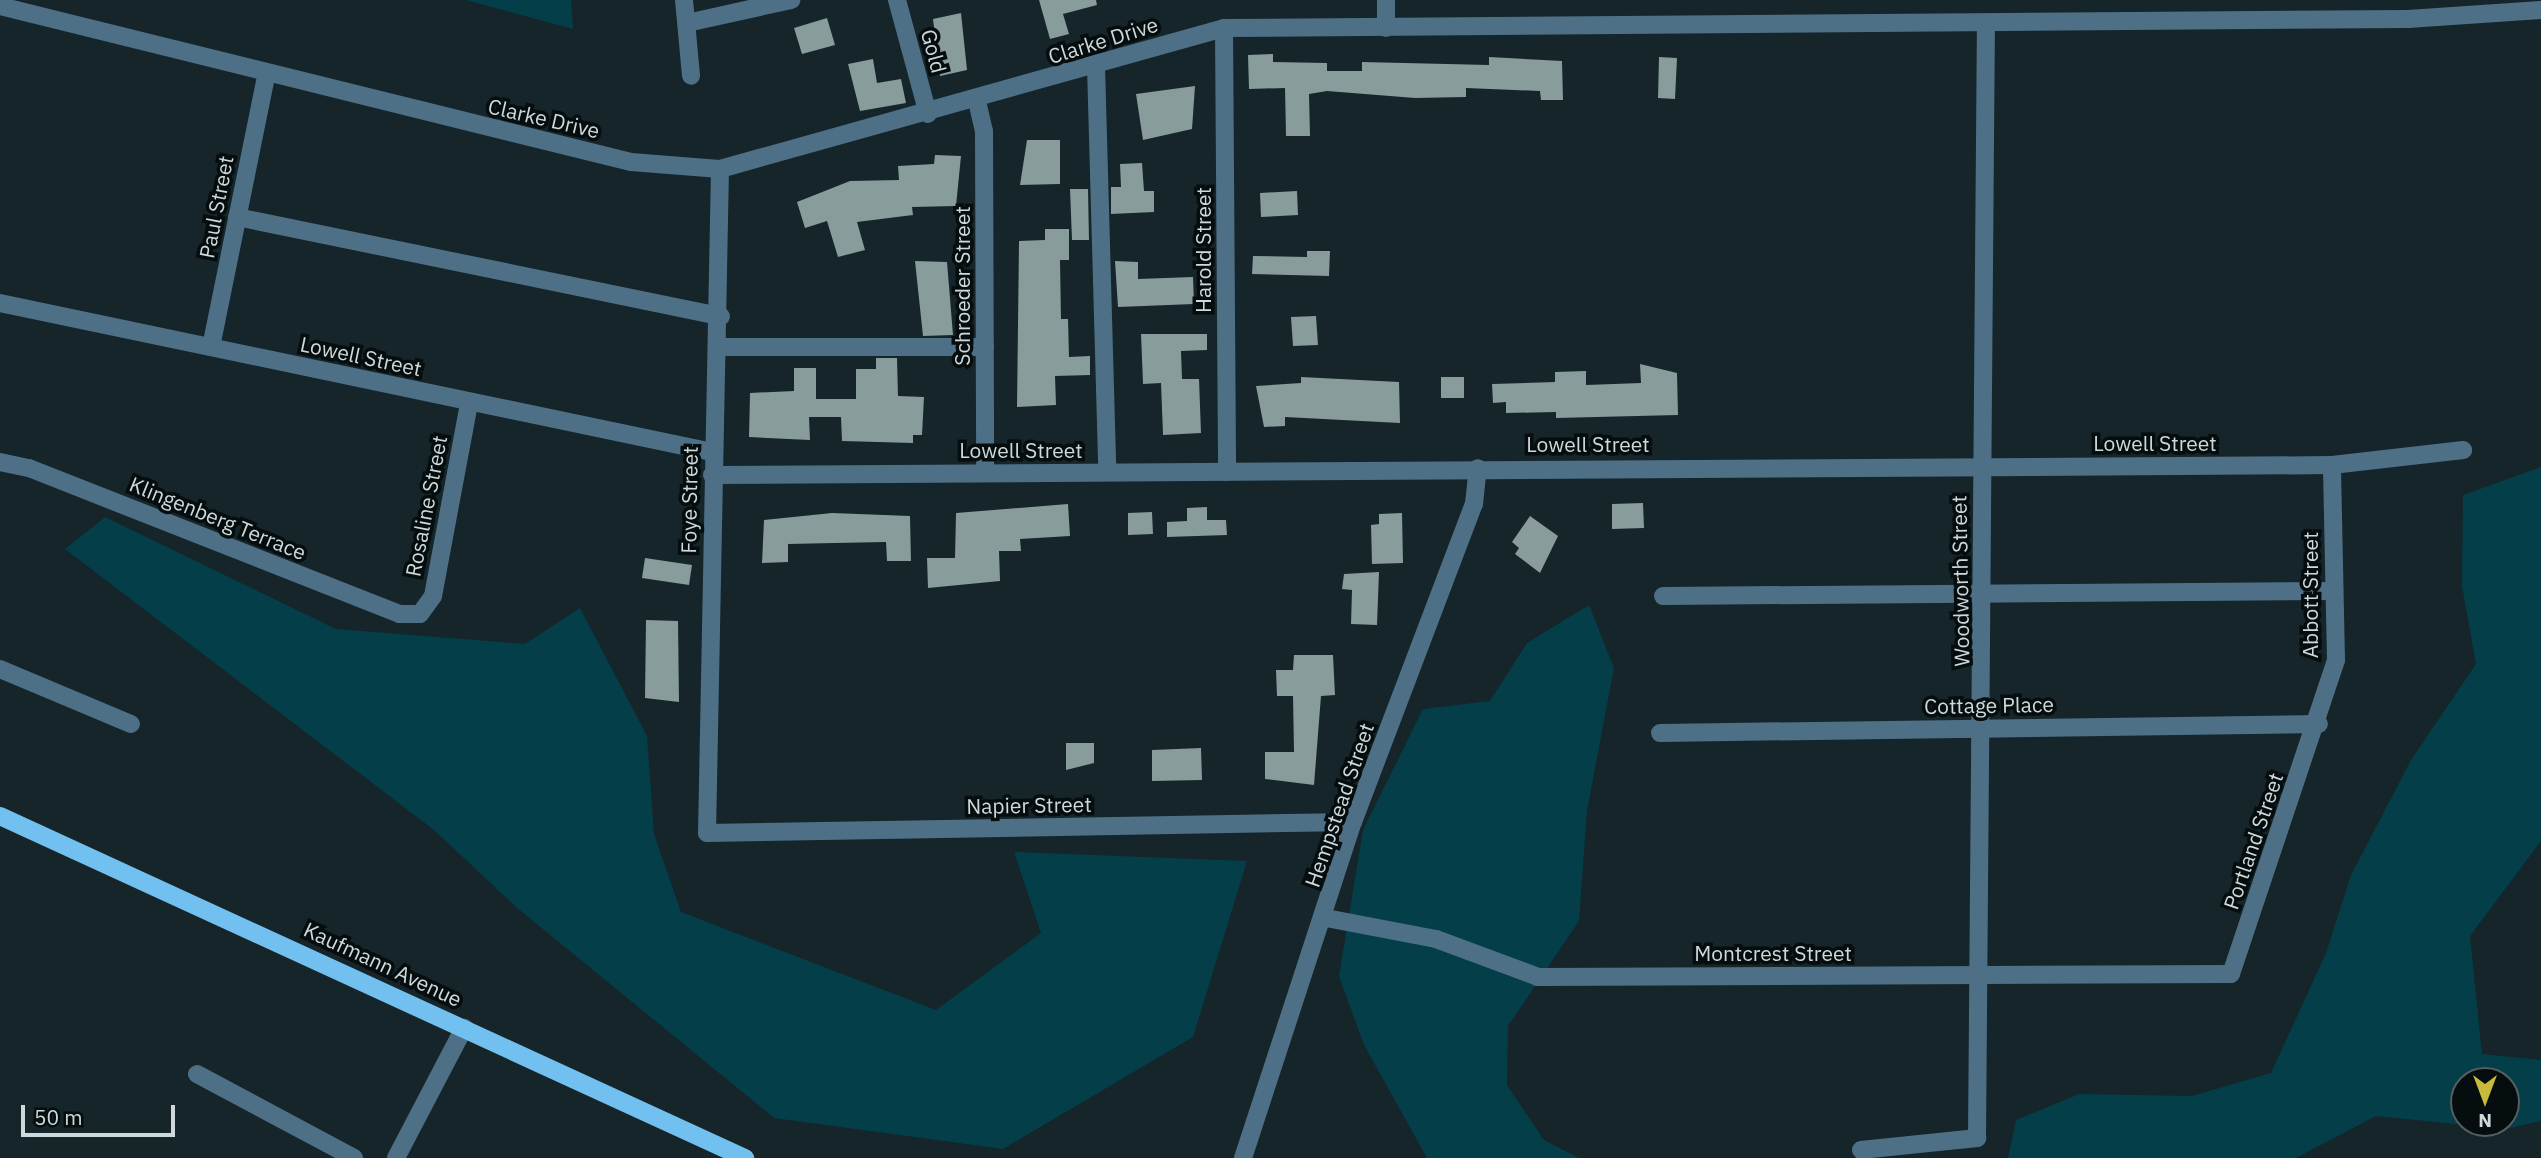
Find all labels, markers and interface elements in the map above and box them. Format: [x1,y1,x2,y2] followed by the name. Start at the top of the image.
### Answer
[1045,11,1161,69] street label: Clarke Drive
[916,26,952,76] street label: Gold
[486,93,602,143] street label: Clarke Drive
[194,154,238,260] street label: Paul Street
[1190,187,1216,313] street label: Harold Street
[949,206,975,366] street label: Schroeder Street
[298,331,424,381] street label: Lowell Street
[2093,430,2217,456] street label: Lowell Street
[1526,431,1650,457] street label: Lowell Street
[400,433,452,579] street label: Rosaline Street
[959,437,1083,463] street label: Lowell Street
[675,446,703,554] street label: Foye Street
[126,471,310,565] street label: Klingenberg Terrace
[1946,495,1974,667] street label: Woodworth Street
[2297,532,2323,658] street label: Abbott Street
[1924,691,2054,719] street label: Cottage Place
[1299,720,1379,890] street label: Hempstead Street
[2218,769,2288,913] street label: Portland Street
[966,791,1092,819] street label: Napier Street
[300,916,466,1012] street label: Kaufmann Avenue
[1694,940,1852,966] street label: Montcrest Street
[2450,1067,2520,1137] north arrow
[24,1092,178,1136] scale bar
[34,1103,83,1131] text: 50 m
[2478,1109,2492,1133] text: N

